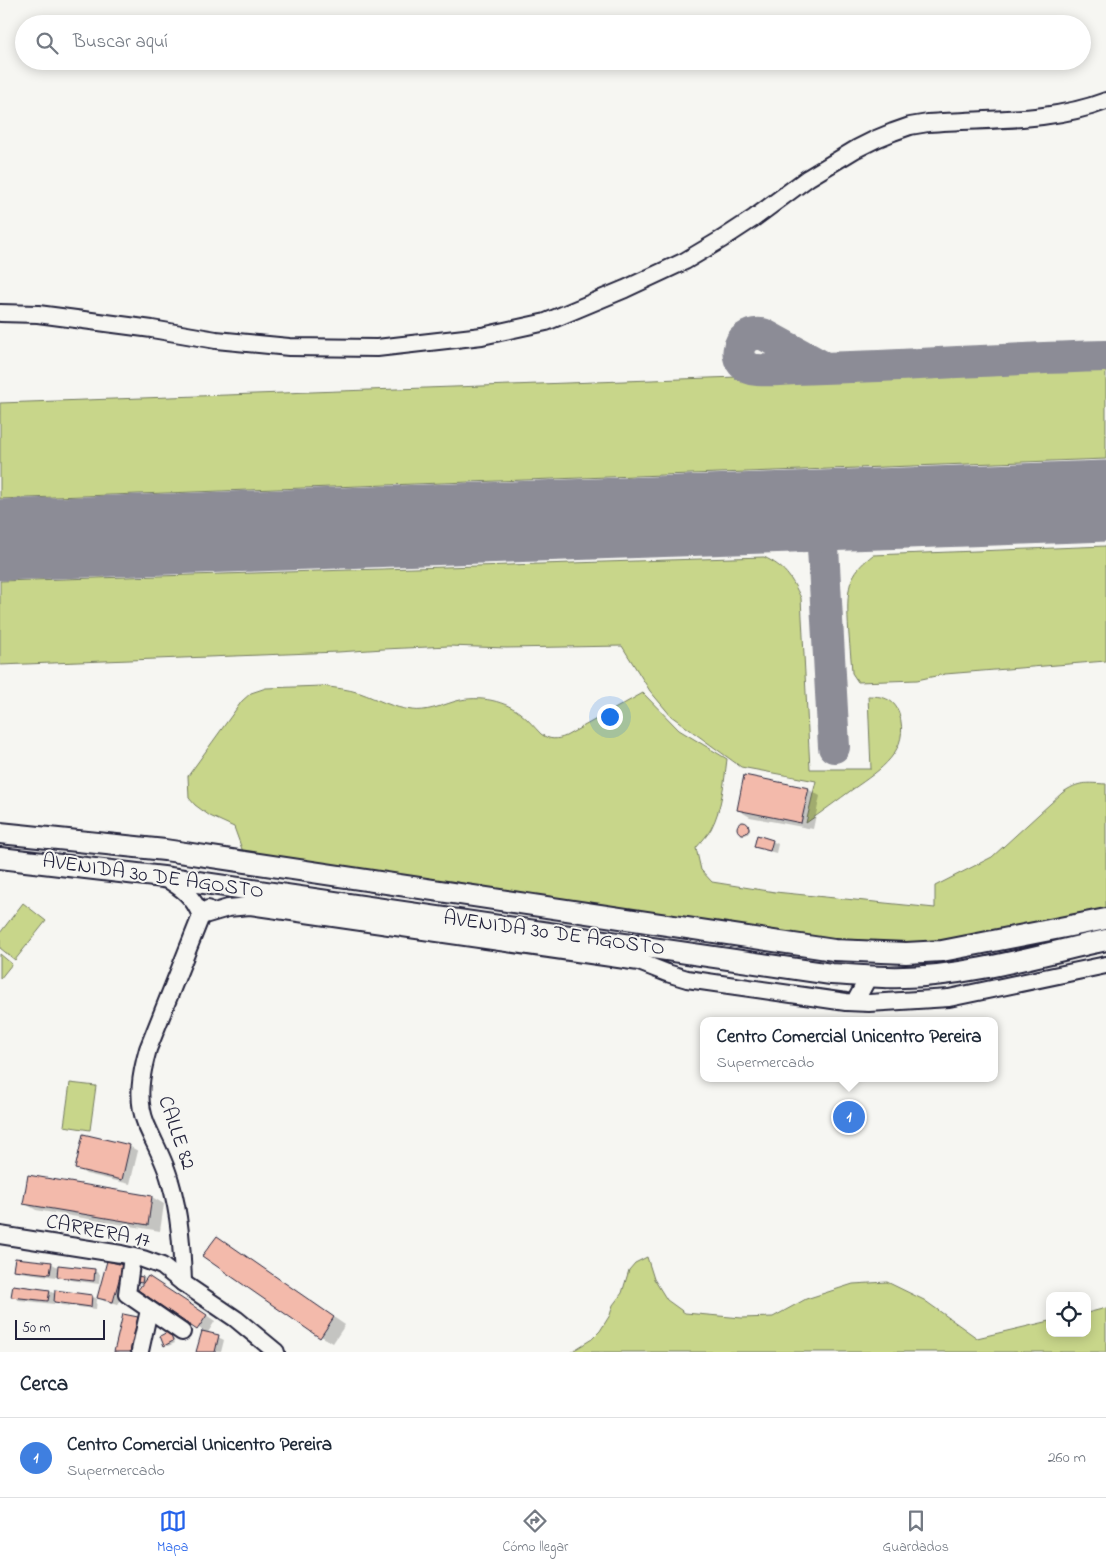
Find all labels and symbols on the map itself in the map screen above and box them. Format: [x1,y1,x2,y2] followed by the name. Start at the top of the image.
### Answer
[597,704,623,730] your location
[40,847,266,907] street label: AVENIDA 30 DE AGOSTO
[441,904,667,964] street label: AVENIDA 30 DE AGOSTO
[149,1092,203,1174] street label: CALLE 82
[833,1098,865,1136] pin: 1
[43,1207,153,1257] street label: CARRERA 17
[15,1317,105,1340] scale bar

